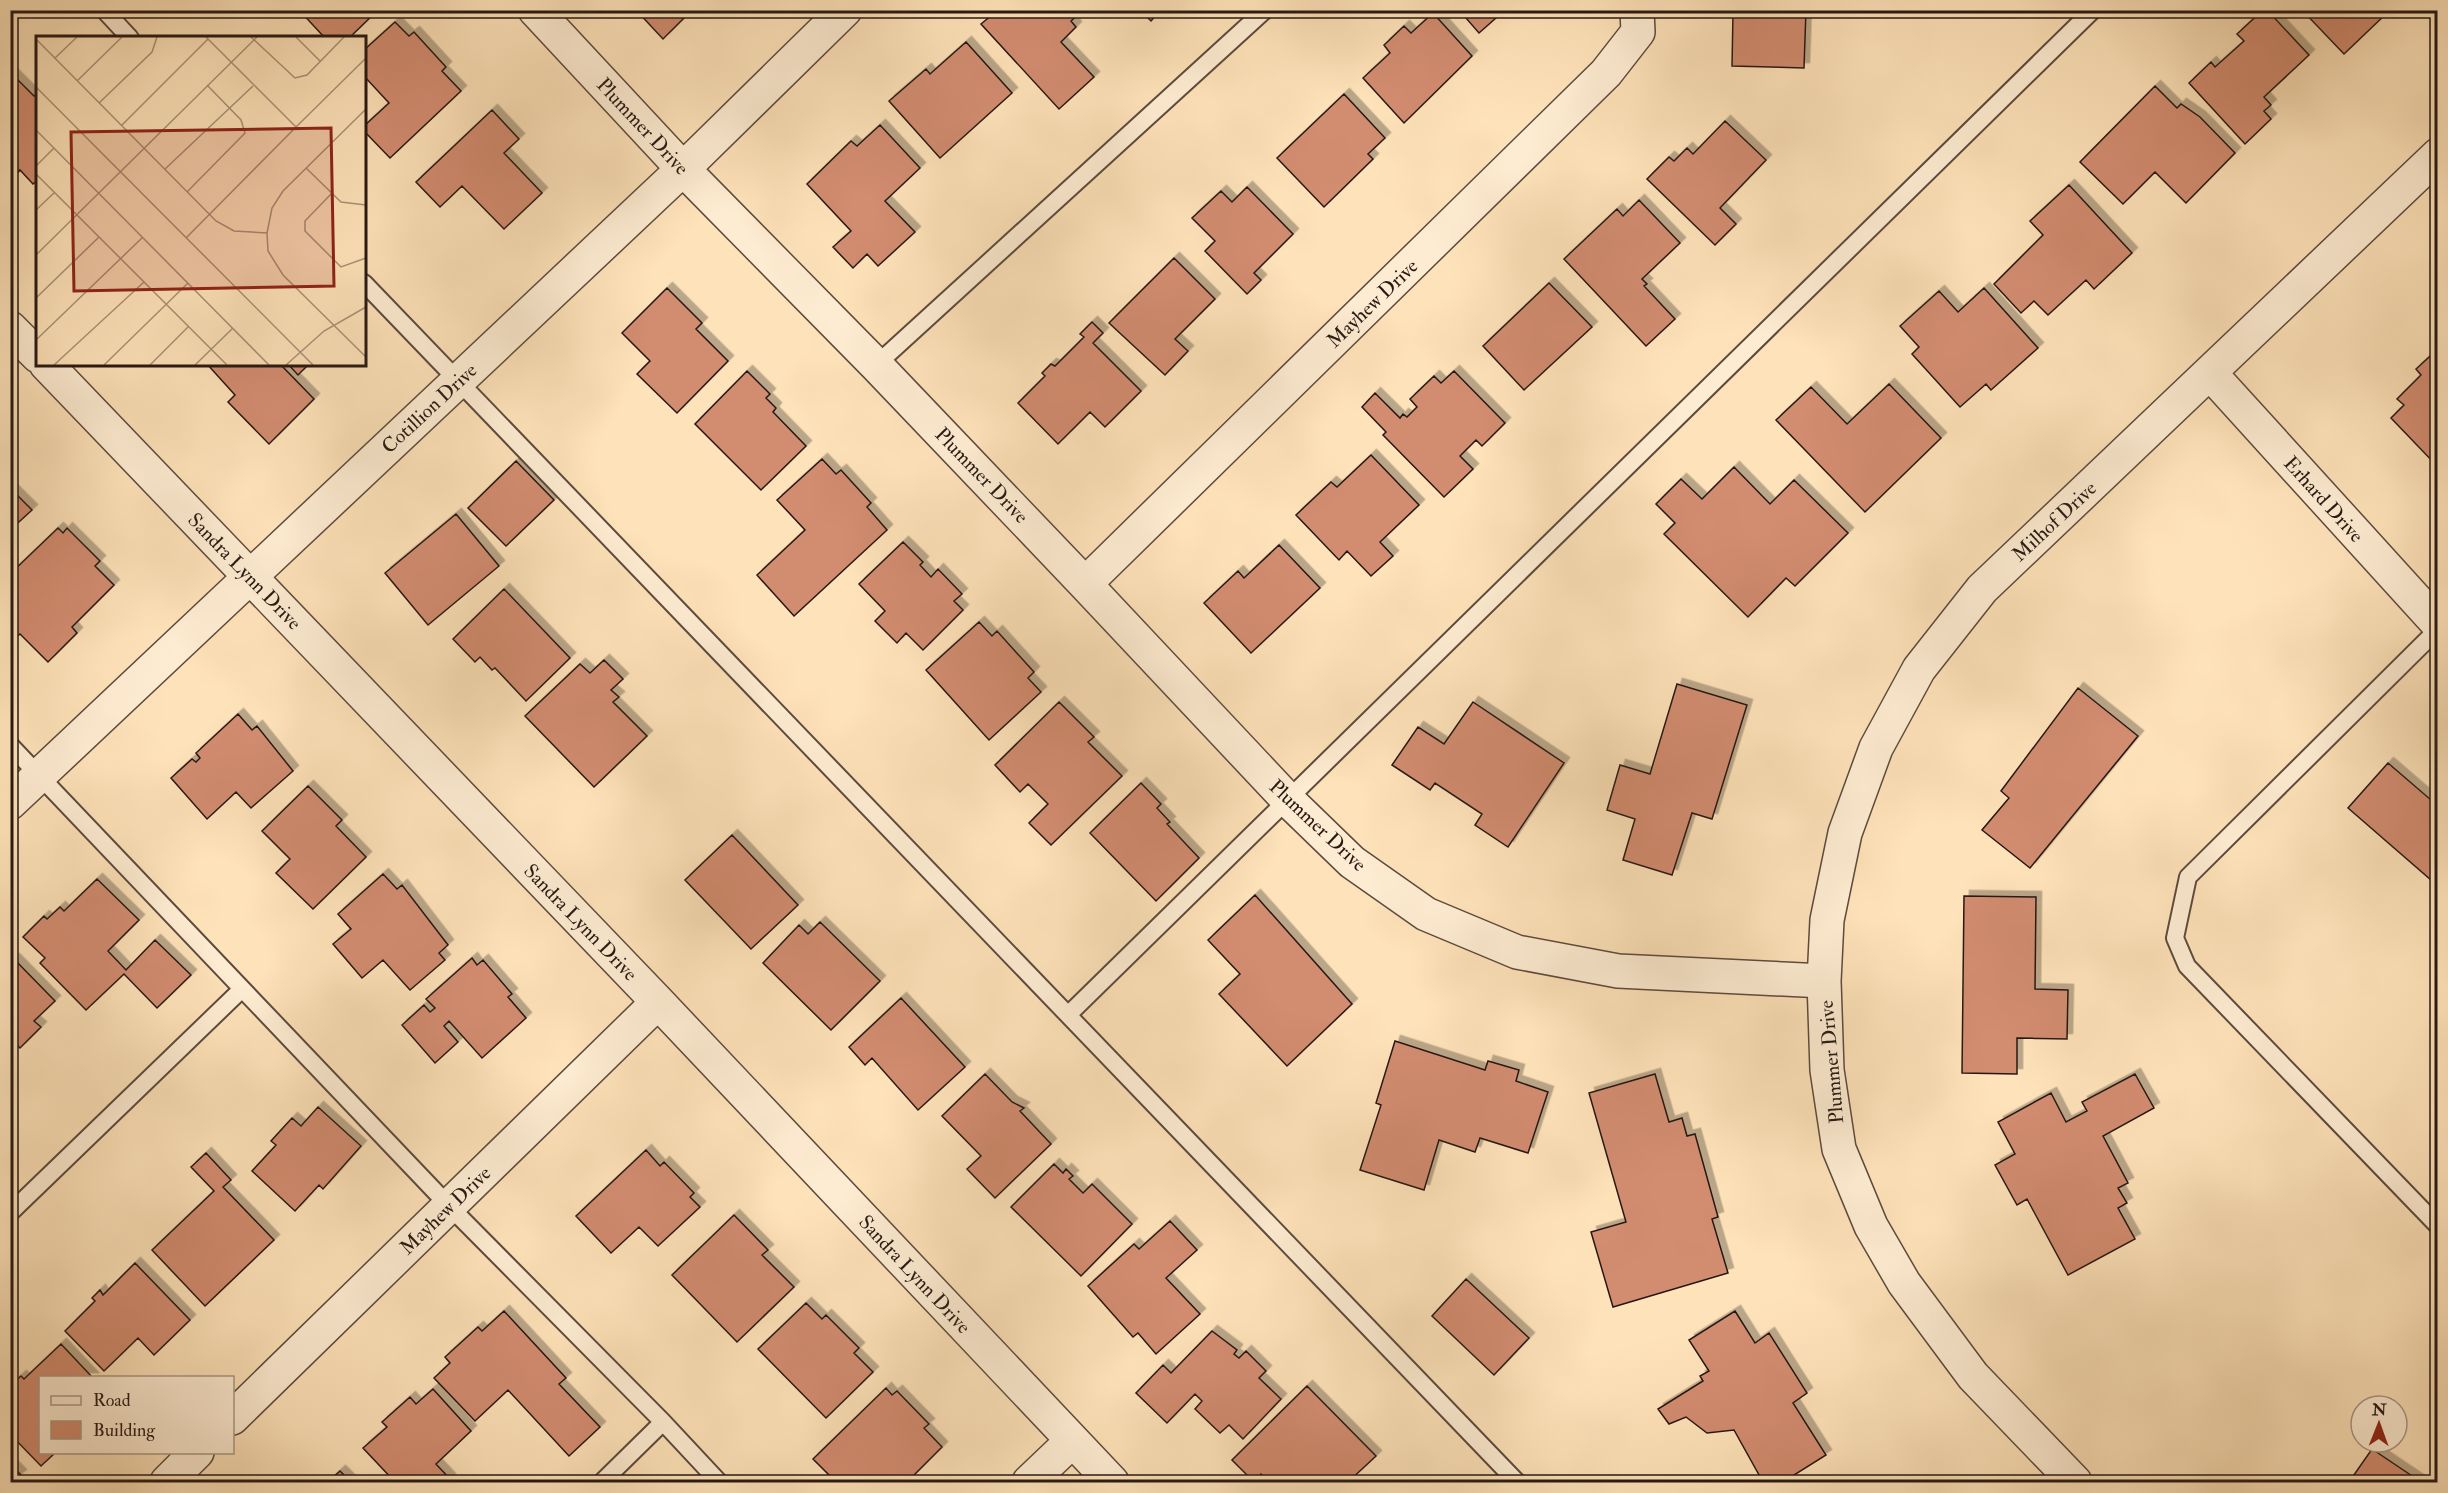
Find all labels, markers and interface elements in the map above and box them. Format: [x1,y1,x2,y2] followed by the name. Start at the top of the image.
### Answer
[36,36,366,366] inset map
[591,73,694,180] street label: Plummer Drive
[1322,254,1423,353] street label: Mayhew Drive
[376,358,482,459] street label: Cotillion Drive
[930,422,1034,529] street label: Plummer Drive
[2278,451,2369,548] street label: Erhard Drive
[2007,476,2102,567] street label: Milhof Drive
[182,508,307,635] street label: Sandra Lynn Drive
[1264,774,1371,877] street label: Plummer Drive
[518,859,643,986] street label: Sandra Lynn Drive
[1814,999,1849,1125] street label: Plummer Drive
[395,1161,496,1260] street label: Mayhew Drive
[853,1210,976,1339] street label: Sandra Lynn Drive
[39,1376,234,1454] legend
[93,1389,131,1412] text: Road
[2349,1394,2409,1454] north arrow
[2371,1400,2387,1420] text: N
[93,1419,156,1442] text: Building

